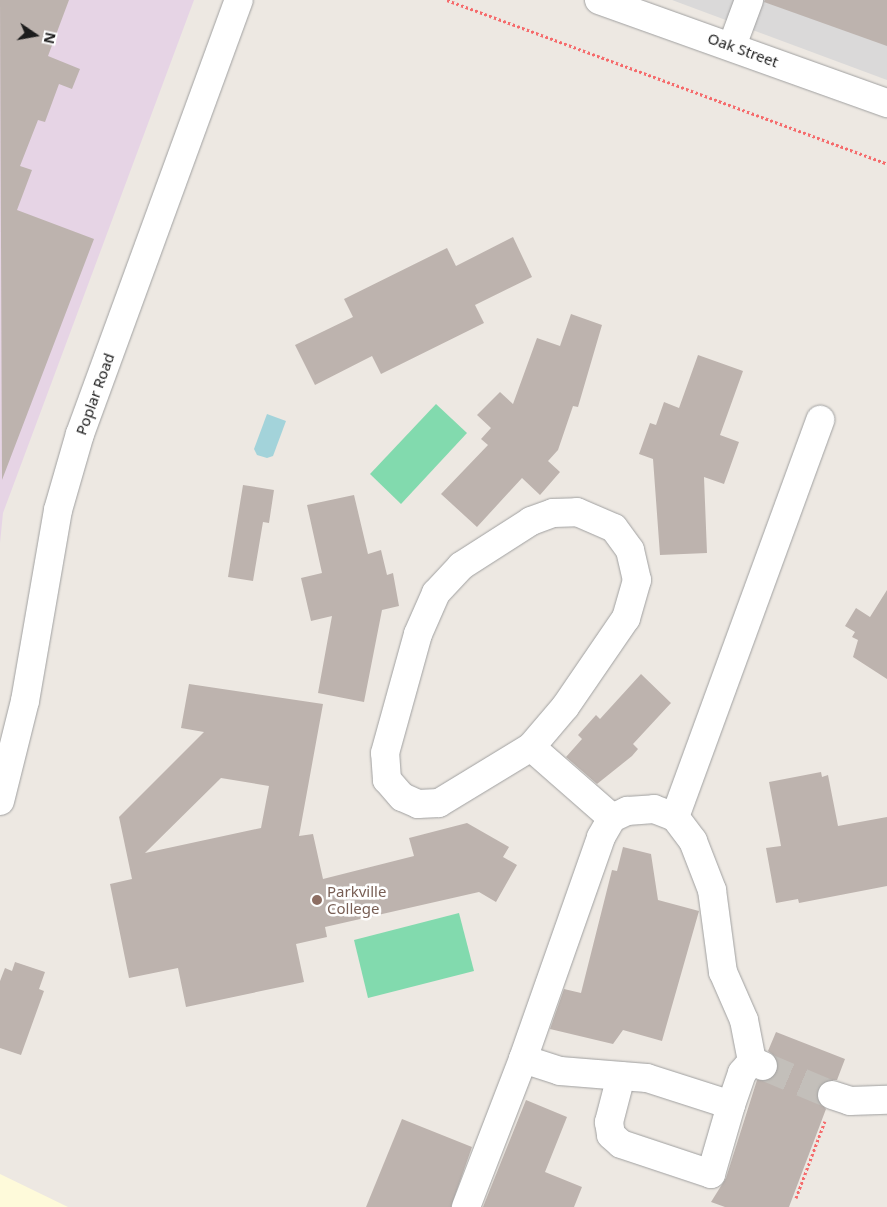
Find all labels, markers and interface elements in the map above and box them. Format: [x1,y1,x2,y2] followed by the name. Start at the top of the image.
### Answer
[10,10,60,60] north arrow
[705,29,781,71] street label: Oak Street
[40,31,61,46] text: N
[72,351,118,437] street label: Poplar Road
[327,882,386,917] place label: Parkville College
[311,894,323,906] marker: Parkville College

